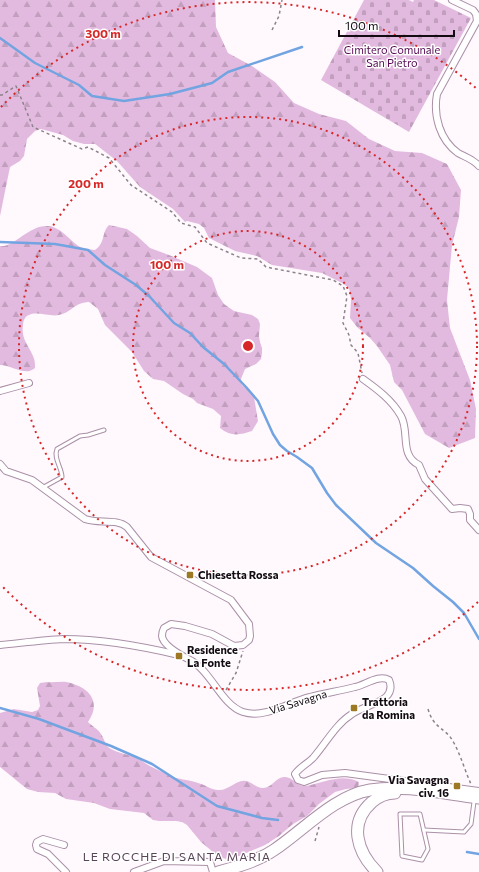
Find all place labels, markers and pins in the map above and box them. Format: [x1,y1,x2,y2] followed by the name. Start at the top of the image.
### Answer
[241,339,255,353] centre of rings
[198,568,279,581] place label: Chiesetta Rossa
[185,570,195,580] marker: Chiesetta Rossa
[187,643,238,669] place label: Residence La Fonte
[174,651,184,661] marker: Residence La Fonte
[362,695,415,721] place label: Trattoria da Romina
[349,703,359,713] marker: Trattoria da Romina
[388,773,449,799] place label: Via Savagna civ. 16
[452,781,462,791] marker: Via Savagna civ. 16

